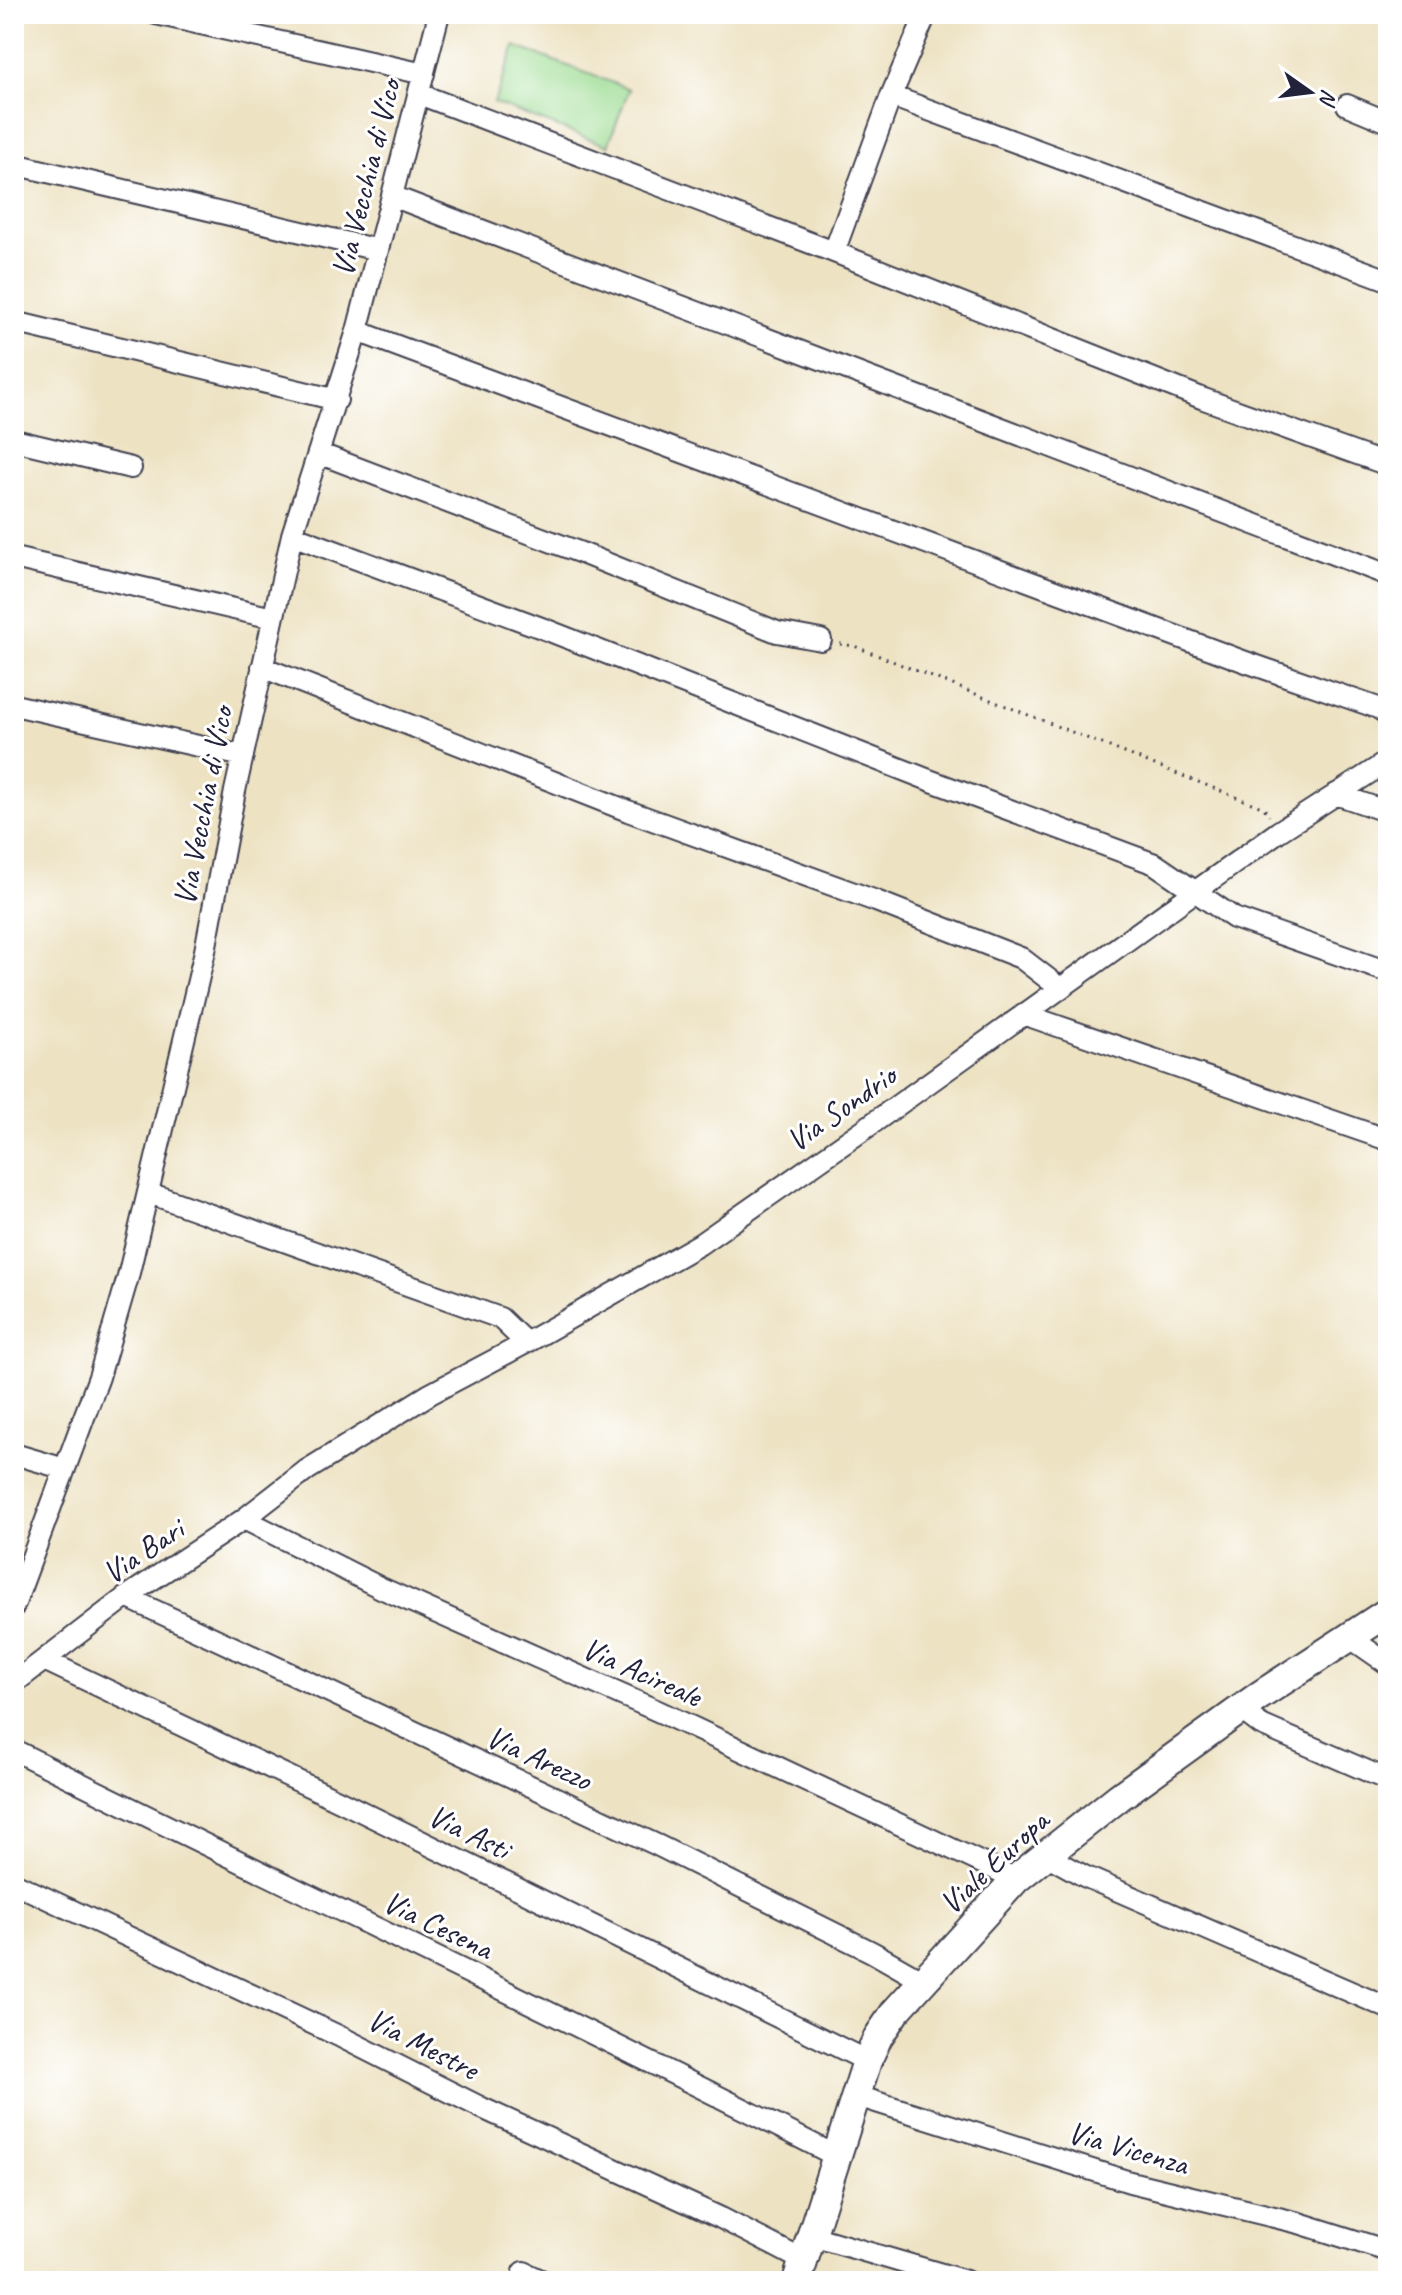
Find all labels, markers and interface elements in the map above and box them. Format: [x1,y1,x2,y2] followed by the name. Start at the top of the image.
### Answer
[1270,52,1350,132] north arrow
[322,72,411,281] street label: Via Vecchia di Vico
[1312,87,1344,110] text: N
[164,700,243,909] street label: Via Vecchia di Vico
[778,1053,907,1161] street label: Via Sondrio
[94,1507,195,1593] street label: Via Bari
[576,1628,710,1717] street label: Via Acireale
[480,1716,600,1801] street label: Via Arezzo
[422,1795,520,1871] street label: Via Asti
[931,1799,1059,1923] street label: Viale Europa
[377,1881,501,1970] street label: Via Cesena
[361,1999,488,2090] street label: Via Mestre
[1063,2111,1195,2185] street label: Via Vicenza

